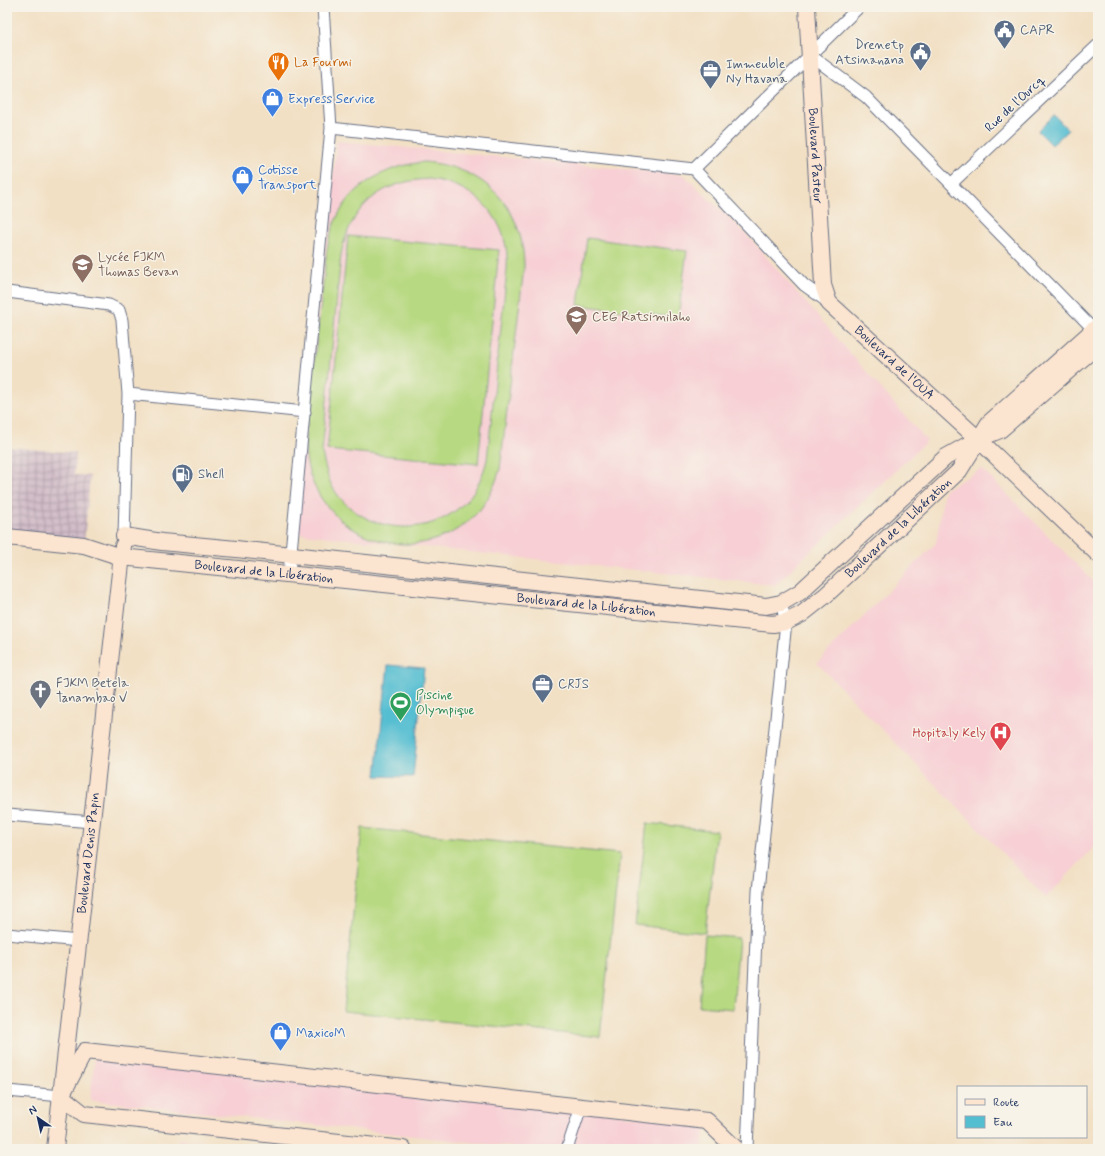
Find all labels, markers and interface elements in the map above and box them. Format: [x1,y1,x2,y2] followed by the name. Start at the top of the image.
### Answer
[991,17,1017,50] public building icon: CAPR
[1020,22,1055,39] place label: CAPR
[835,37,904,69] place label: Drenetp Atsinanana
[907,39,933,72] public building icon: Drenetp Atsinanana
[266,49,292,82] restaurant icon: La Fourmi
[294,54,352,71] place label: La Fourmi
[726,56,787,88] place label: Immeuble Ny Havana
[697,58,723,91] office icon: Immeuble Ny Havana
[981,72,1049,136] street label: Rue de l'Ourcq
[259,86,285,119] shop icon: Express Service
[288,91,375,108] place label: Express Service
[804,107,827,205] street label: Boulevard Pasteur
[258,162,317,194] place label: Cotisse Transport
[229,164,255,197] shop icon: Cotisse Transport
[98,249,179,281] place label: Lycée FJKM Thomas Bevan
[69,251,95,284] school or university icon: Lycée FJKM Thomas Bevan
[563,304,589,337] school or university icon: CEG Ratsimilaho
[592,309,691,326] place label: CEG Ratsimilaho
[851,322,938,404] street label: Boulevard de l'OUA
[170,461,196,494] fuel station icon: Shell
[198,466,224,483] place label: Shell
[841,474,955,582] street label: Boulevard de la Libération
[194,556,334,587] street label: Boulevard de la Libération
[516,589,657,620] street label: Boulevard de la Libération
[530,671,556,704] office icon: CRJS
[56,675,129,707] place label: FJKM Betela Tanambao V
[558,676,589,693] place label: CRJS
[27,677,53,710] church icon: FJKM Betela Tanambao V
[416,687,475,719] place label: Piscine Olympique
[387,689,413,722] sports icon: Piscine Olympique
[988,720,1014,753] hospital icon: Hopitaly Kely
[912,725,986,742] place label: Hopitaly Kely
[73,791,104,914] street label: Boulevard Denis Papin
[267,1020,293,1053] shop icon: MaxicoM
[296,1025,345,1042] place label: MaxicoM
[957,1086,1087,1138] legend
[993,1095,1019,1111] text: Route
[18,1098,58,1138] north arrow
[26,1103,40,1118] text: N
[993,1115,1013,1131] text: Eau

